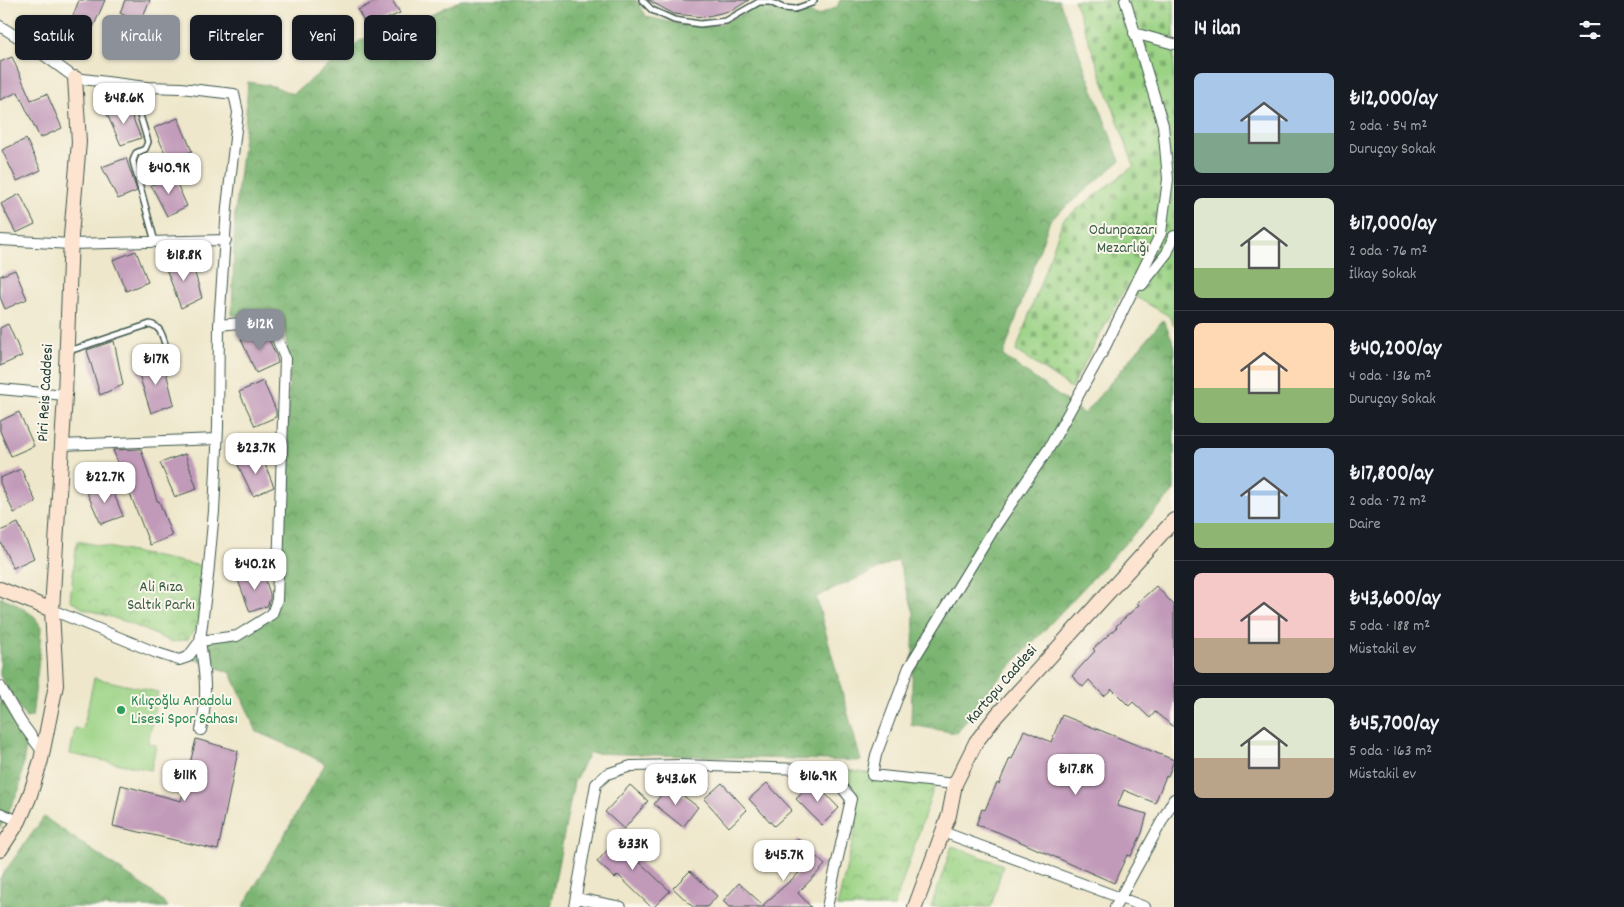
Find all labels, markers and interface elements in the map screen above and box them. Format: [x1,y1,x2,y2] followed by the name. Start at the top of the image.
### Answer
[15,15,92,60] chip: Satılık
[102,15,180,60] chip: Kiralık
[190,15,282,60] chip: Filtreler
[292,15,354,60] chip: Yeni
[364,15,436,60] chip: Daire
[1194,15,1241,45] text: 14 ilan
[1576,16,1604,44] icon: filters
[83,82,165,125] pin: ₺48.6K
[1349,85,1437,115] text: ₺12,000/ay
[104,87,144,110] text: ₺48.6K
[1234,93,1294,153] icon: home
[1349,115,1427,138] text: 2 oda · 54 m²
[1349,138,1436,161] text: Duruçay Sokak
[128,152,210,195] pin: ₺40.9K
[148,157,190,180] text: ₺40.9K
[1349,210,1436,240] text: ₺17,000/ay
[1234,218,1294,278] icon: home
[1089,219,1157,260] park label: Odunpazarı Mezarlığı
[143,240,225,282] pin: ₺18.8K
[1349,240,1427,263] text: 2 oda · 76 m²
[166,244,202,267] text: ₺18.8K
[1349,263,1416,286] text: İlkay Sokak
[230,308,290,351] pin: ₺12K
[247,313,273,336] text: ₺12K
[1349,335,1441,365] text: ₺40,200/ay
[32,343,60,443] street label: Piri Reis Caddesi
[1234,343,1294,403] icon: home
[126,344,186,386] pin: ₺17K
[143,348,169,371] text: ₺17K
[1349,365,1431,388] text: 4 oda · 136 m²
[1349,388,1436,411] text: Duruçay Sokak
[215,432,297,475] pin: ₺23.7K
[236,437,276,460] text: ₺23.7K
[1349,460,1433,490] text: ₺17,800/ay
[64,462,146,504] pin: ₺22.7K
[85,466,125,489] text: ₺22.7K
[1234,468,1294,528] icon: home
[1349,490,1426,513] text: 2 oda · 72 m²
[1349,513,1381,536] text: Daire
[214,548,296,591] pin: ₺40.2K
[234,553,276,576] text: ₺40.2K
[127,576,195,617] park label: Ali Rıza Saltık Parkı
[1349,585,1440,615] text: ₺43,600/ay
[1234,593,1294,653] icon: home
[1349,615,1430,638] text: 5 oda · 188 m²
[1349,638,1416,661] text: Müstakil ev
[961,640,1043,730] street label: Kartopu Caddesi
[131,690,238,731] place label: Kılıçoğlu Anadolu Lisesi Spor Sahası
[115,704,127,716] marker: Kılıçoğlu Anadolu Lisesi Spor Sahası
[1349,710,1438,740] text: ₺45,700/ay
[1234,718,1294,778] icon: home
[1349,740,1432,763] text: 5 oda · 163 m²
[1035,754,1117,796] pin: ₺17.8K
[1058,758,1094,781] text: ₺17.8K
[155,760,215,802] pin: ₺11K
[777,760,859,803] pin: ₺16.9K
[1349,763,1416,786] text: Müstakil ev
[173,764,197,787] text: ₺11K
[635,764,717,806] pin: ₺43.6K
[799,765,837,788] text: ₺16.9K
[656,768,696,791] text: ₺43.6K
[603,828,663,871] pin: ₺33K
[618,833,648,856] text: ₺33K
[743,840,825,882] pin: ₺45.7K
[764,844,804,867] text: ₺45.7K

